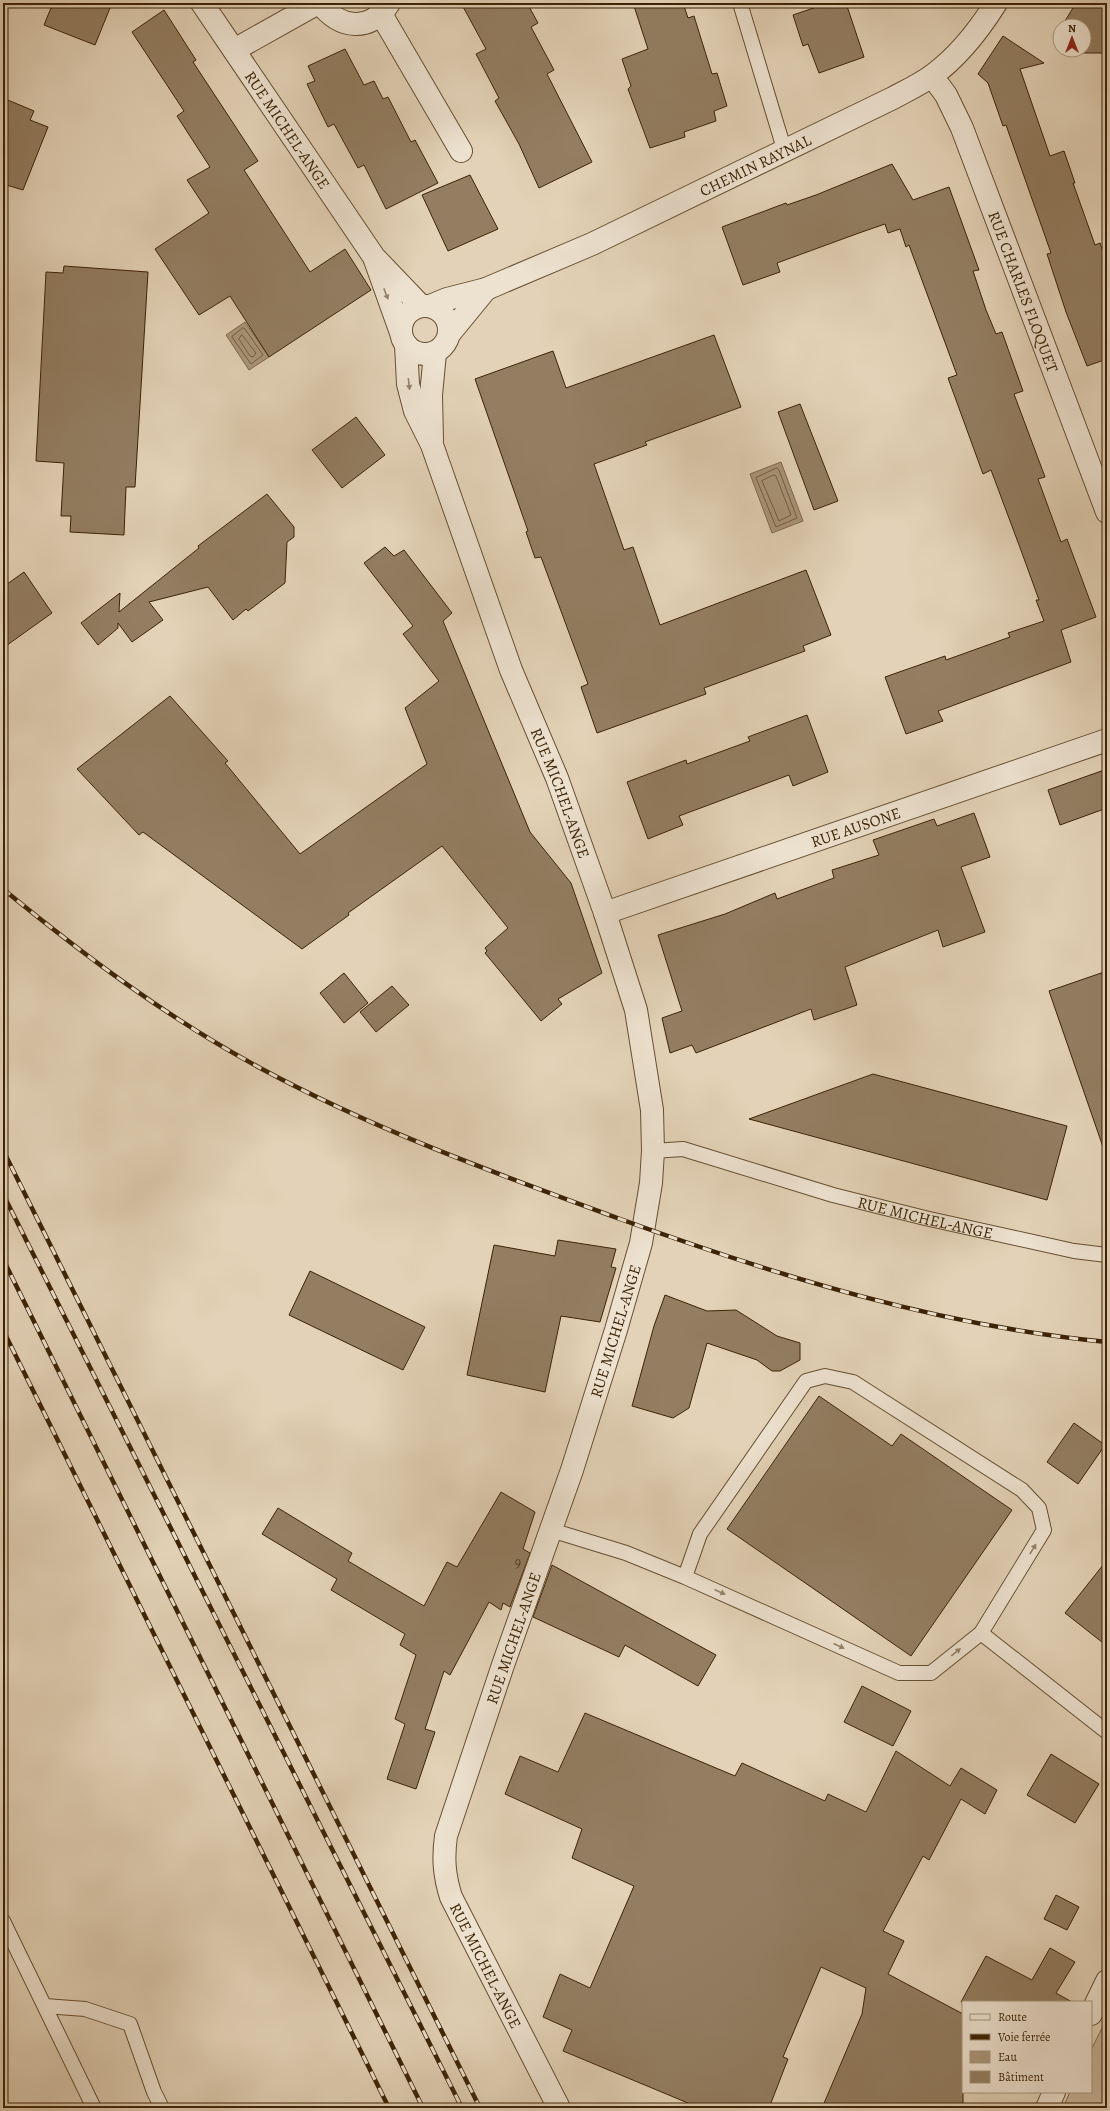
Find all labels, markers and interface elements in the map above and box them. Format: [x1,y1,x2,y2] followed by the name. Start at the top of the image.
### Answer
[1052,18,1092,58] north arrow
[1068,21,1076,36] text: N
[239,67,335,194] street label: RUE MICHEL-ANGE
[696,129,816,202] street label: CHEMIN RAYNAL
[982,208,1063,376] street label: RUE CHARLES FLOQUET
[384,288,390,300] one-way arrow
[406,378,412,390] one-way arrow
[525,724,595,862] street label: RUE MICHEL-ANGE
[808,802,904,853] street label: RUE AUSONE
[855,1192,995,1245] street label: RUE MICHEL-ANGE
[585,1262,647,1401] street label: RUE MICHEL-ANGE
[1029,1543,1036,1555] one-way arrow
[515,1553,521,1572] house number: 9
[481,1569,547,1707] street label: RUE MICHEL-ANGE
[715,1590,727,1596] one-way arrow
[833,1643,844,1649] one-way arrow
[951,1648,961,1657] one-way arrow
[444,1899,526,2032] street label: RUE MICHEL-ANGE
[962,2001,1092,2093] legend
[998,2009,1027,2025] text: Route
[997,2029,1050,2045] text: Voie ferrée
[998,2049,1017,2065] text: Eau
[998,2069,1044,2085] text: Bâtiment

